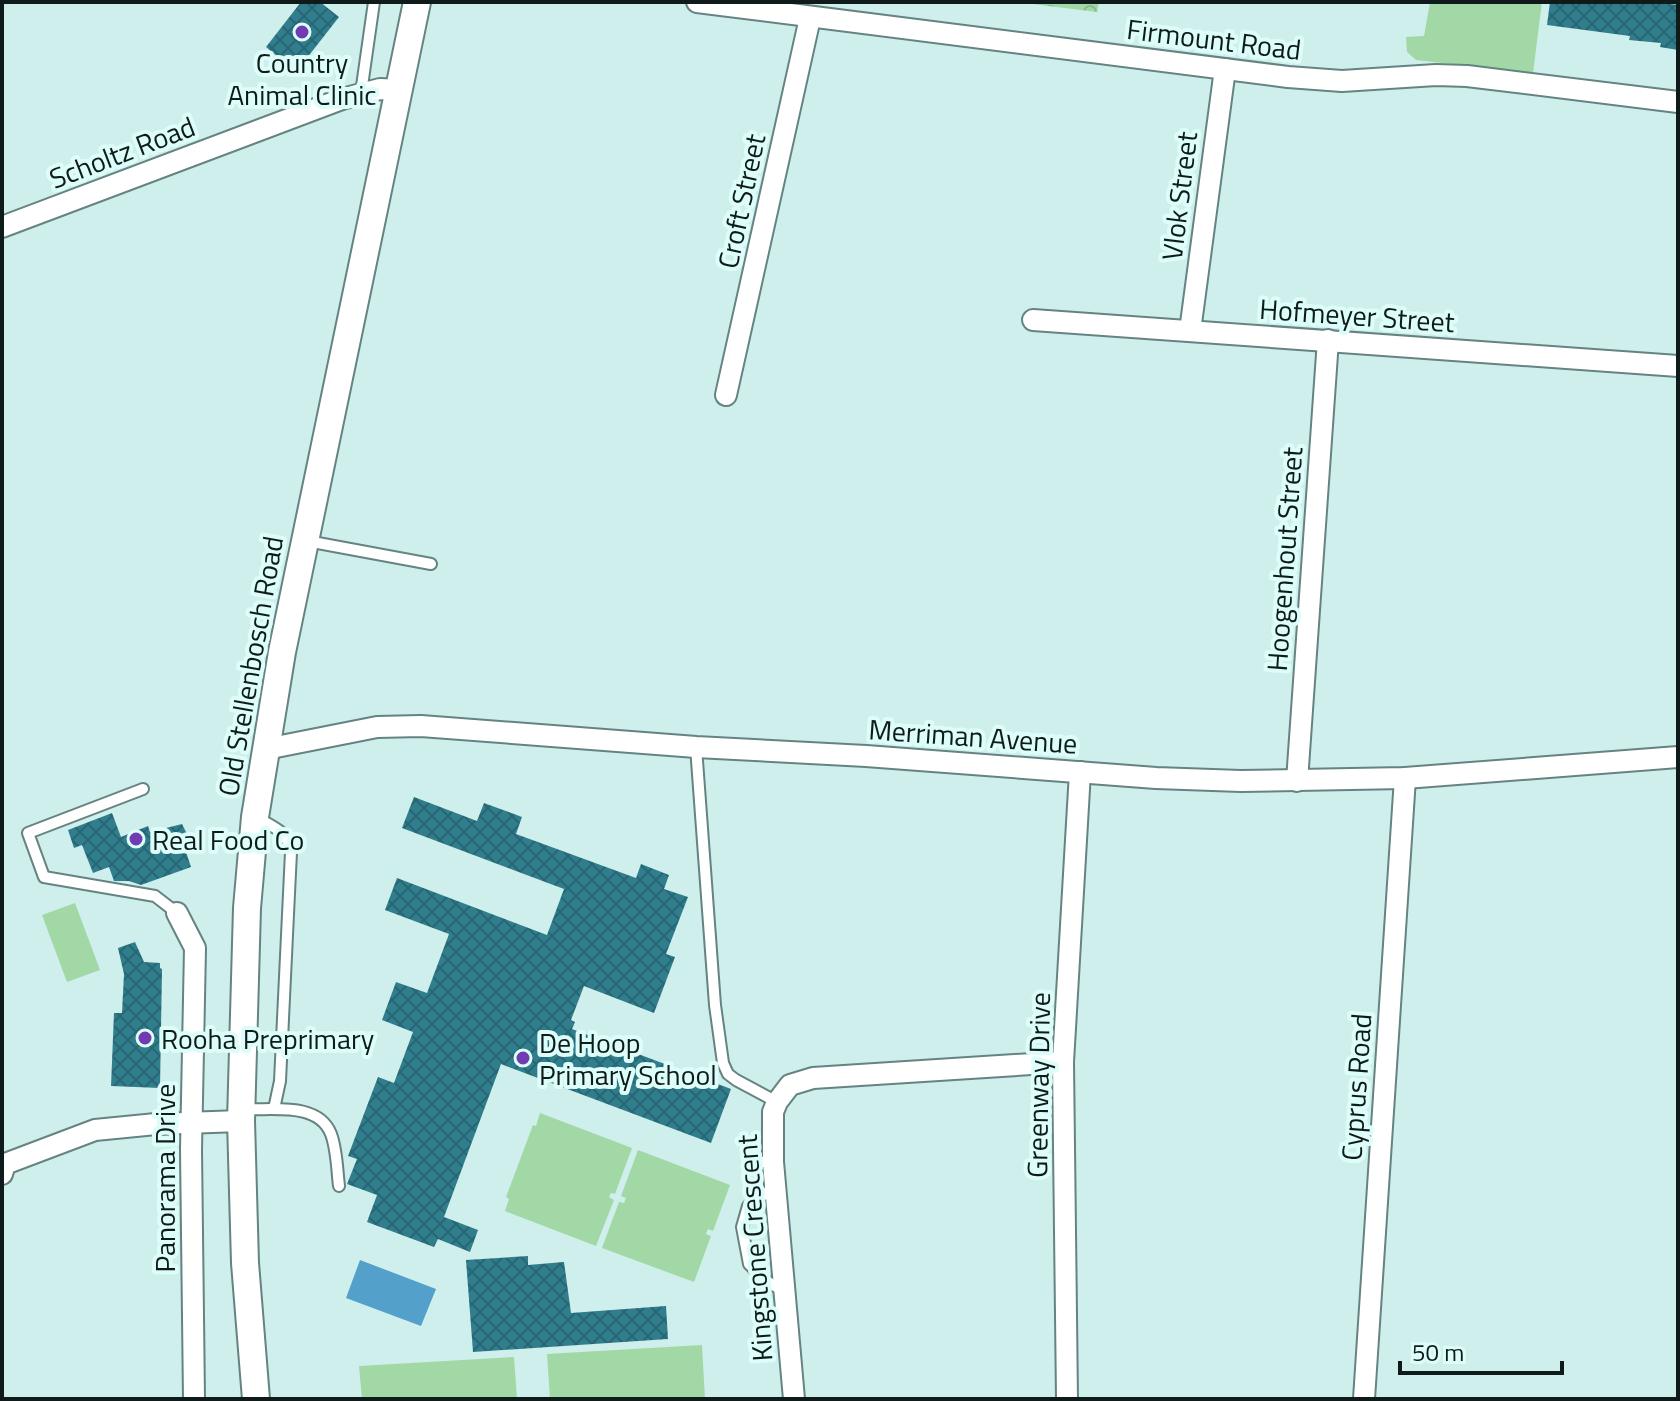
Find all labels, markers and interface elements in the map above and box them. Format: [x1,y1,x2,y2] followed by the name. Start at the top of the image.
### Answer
[1124,7,1304,71] street label: Firmount Road
[293,23,311,41] marker: Country Animal Clinic
[227,41,377,116] place label: Country Animal Clinic
[43,105,201,199] street label: Scholtz Road
[706,129,776,272] street label: Croft Street
[1150,129,1208,263] street label: Vlok Street
[1258,287,1456,343] street label: Hofmeyer Street
[1255,445,1313,673] street label: Hoogenhout Street
[206,533,294,799] street label: Old Stellenbosch Road
[867,707,1079,765] street label: Merriman Avenue
[152,818,304,861] place label: Real Food Co
[127,830,145,848] marker: Real Food Co
[1015,992,1061,1178] street label: Greenway Drive
[1329,1012,1383,1162] street label: Cyprus Road
[161,1017,374,1060] place label: Rooha Preprimary
[539,1021,717,1096] place label: De Hoop Primary School
[136,1029,154,1047] marker: Rooha Preprimary
[514,1049,532,1067] marker: De Hoop Primary School
[143,1084,186,1272] street label: Panorama Drive
[725,1133,783,1363] street label: Kingstone Crescent
[1400,1325,1562,1375] scale bar
[1412,1334,1464,1370] text: 50 m

